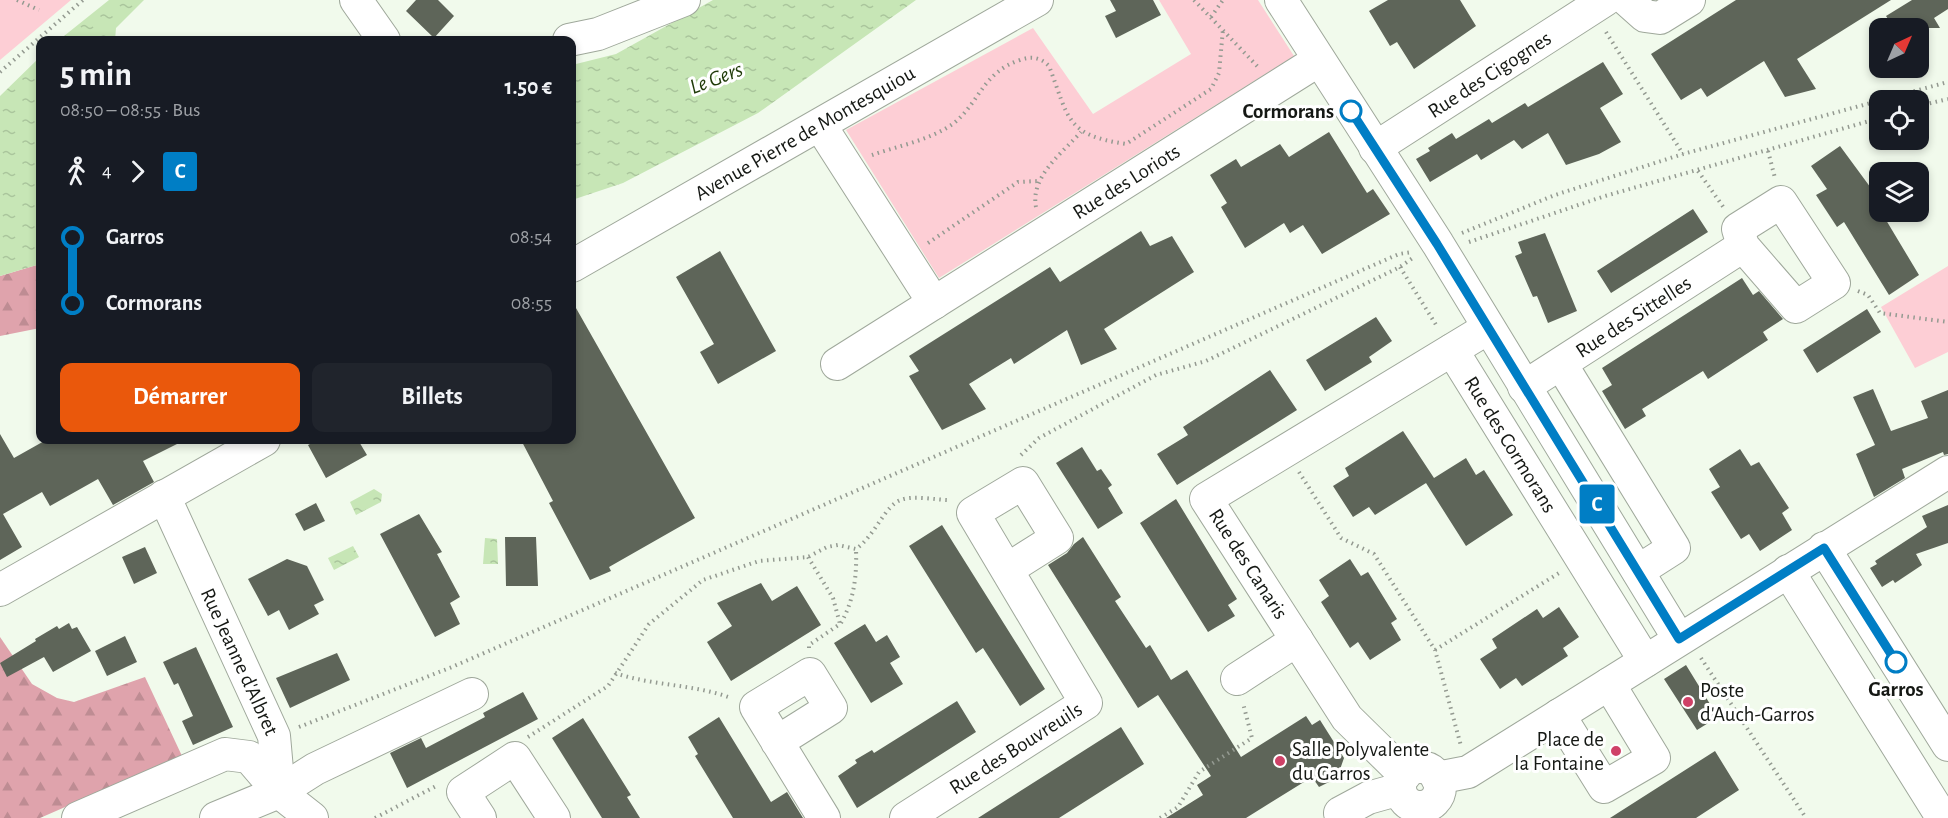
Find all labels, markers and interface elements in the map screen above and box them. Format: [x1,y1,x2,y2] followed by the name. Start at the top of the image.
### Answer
[1869,18,1929,78] north arrow
[1869,18,1929,222] map controls
[1424,27,1555,122] street label: Rue des Cigognes
[687,58,746,98] water label: Le Gers
[60,59,132,92] text: 5 min
[691,62,918,204] street label: Avenue Pierre de Montesquiou
[504,76,552,98] text: 1.50 €
[1869,90,1929,150] button: locate
[60,100,201,120] text: 08:50 – 08:55 · Bus
[1340,100,1362,122] marker: Cormorans
[1242,101,1334,122] place label: Cormorans
[1069,140,1184,223] street label: Rue des Loriots
[60,155,93,188] icon: walk
[121,155,154,188] icon: forward
[102,161,112,181] text: 4
[175,161,185,182] text: C
[1869,162,1929,222] button: layers
[106,226,164,248] text: Garros
[509,227,552,247] text: 08:54
[1572,272,1695,361] street label: Rue des Sittelles
[106,292,202,314] text: Cormorans
[511,293,552,313] text: 08:55
[60,363,300,432] button: Démarrer
[312,363,552,432] button: Billets
[1460,373,1561,516] street label: Rue des Cormorans
[1578,484,1616,524] line badge: C
[1592,494,1602,515] text: C
[1205,505,1291,623] street label: Rue des Canaris
[197,585,283,738] street label: Rue Jeanne d'Albret
[1885,651,1907,673] marker: Garros
[1868,679,1924,700] place label: Garros
[1700,680,1814,725] place label: Poste d'Auch-Garros
[1681,695,1695,709] marker: Poste d'Auch-Garros
[945,698,1086,798] street label: Rue des Bouvreuils
[1514,729,1604,774] place label: Place de la Fontaine
[1292,739,1429,784] place label: Salle Polyvalente du Garros
[1609,744,1623,758] marker: Place de la Fontaine
[1273,754,1287,768] marker: Salle Polyvalente du Garros

